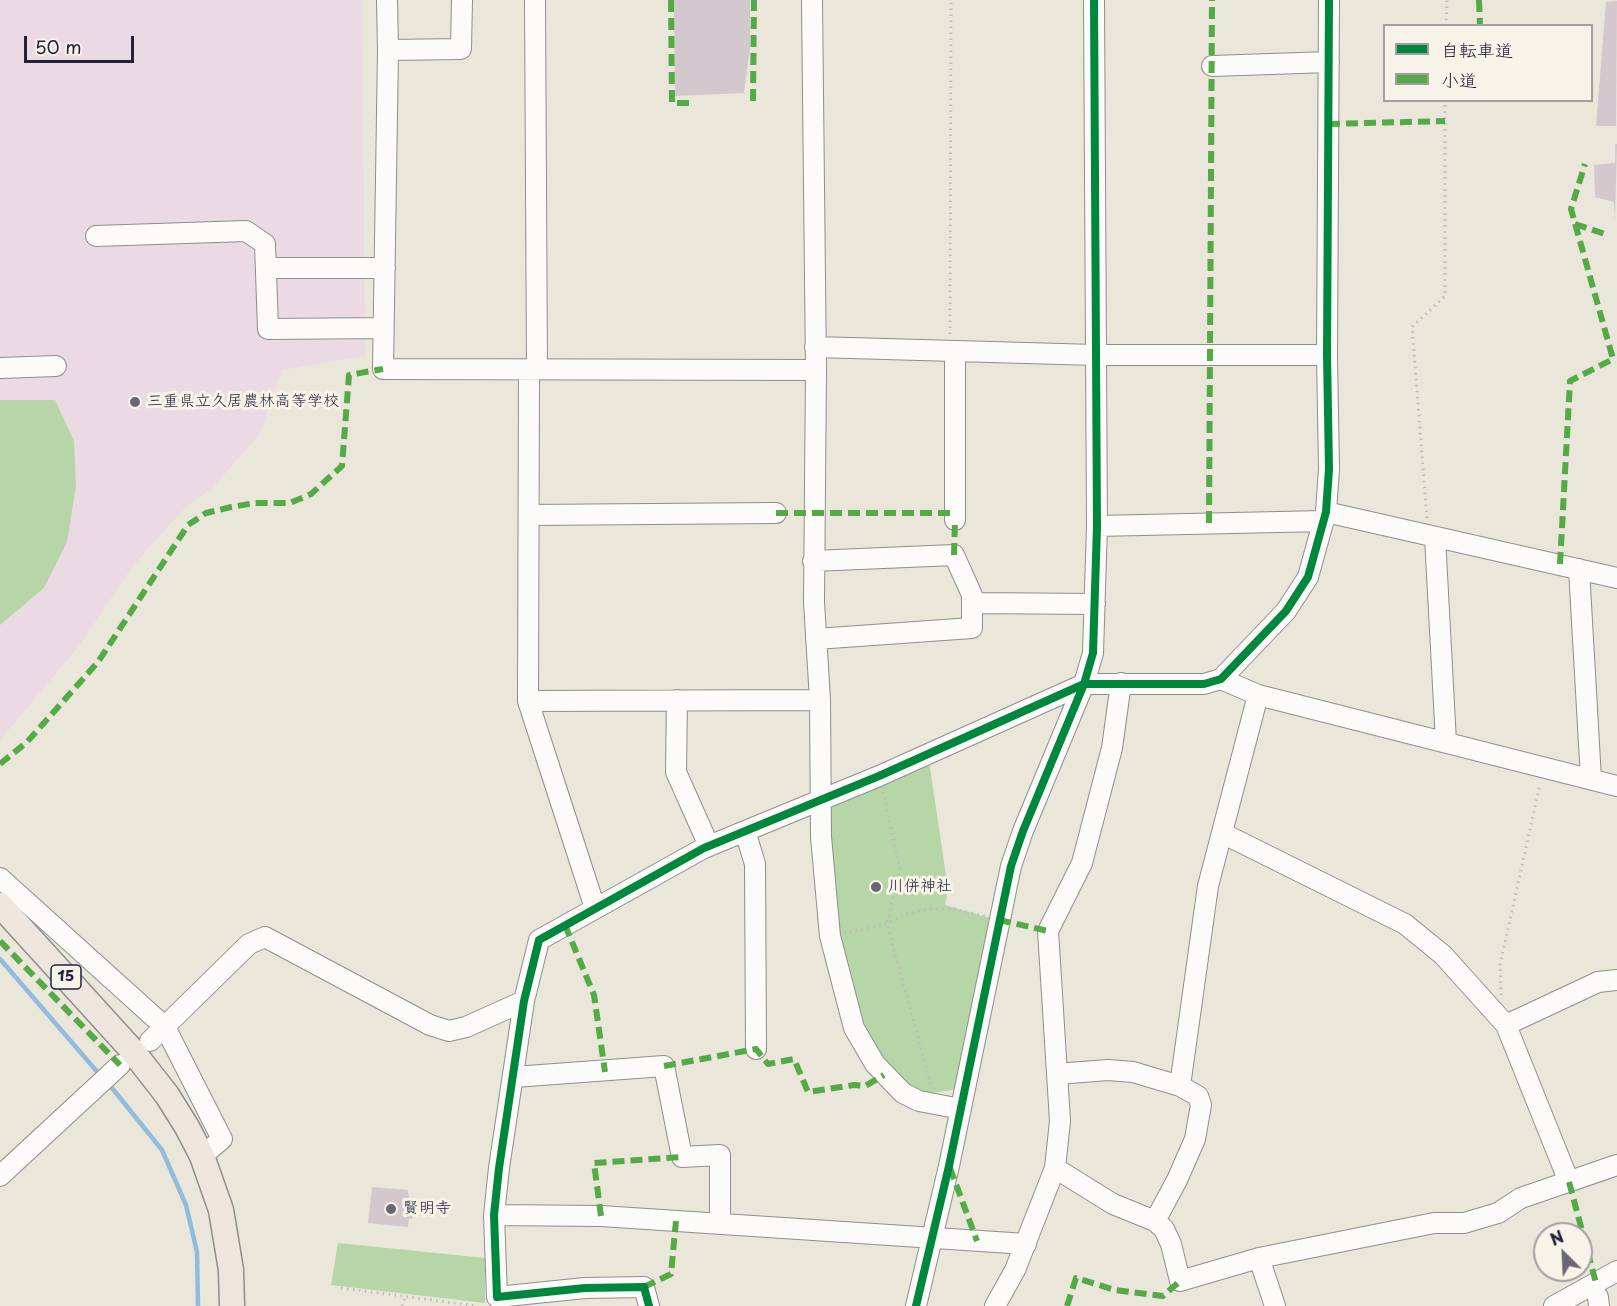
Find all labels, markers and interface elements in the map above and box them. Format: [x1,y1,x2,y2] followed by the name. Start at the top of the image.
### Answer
[27,24,136,62] scale bar
[1383,24,1593,102] legend
[35,33,82,60] text: 50 m
[1441,36,1513,63] text: 自転車道
[1441,66,1477,93] text: 小道
[147,392,339,412] place label: 三重県立久居農林高等学校
[128,395,142,409] marker: 三重県立久居農林高等学校
[888,877,952,897] place label: 川併神社
[869,880,883,894] marker: 川併神社
[51,965,81,989] road number: 15
[403,1199,451,1219] place label: 賢明寺
[384,1202,398,1216] marker: 賢明寺
[1533,1222,1593,1282] north arrow
[1546,1224,1567,1251] text: N

